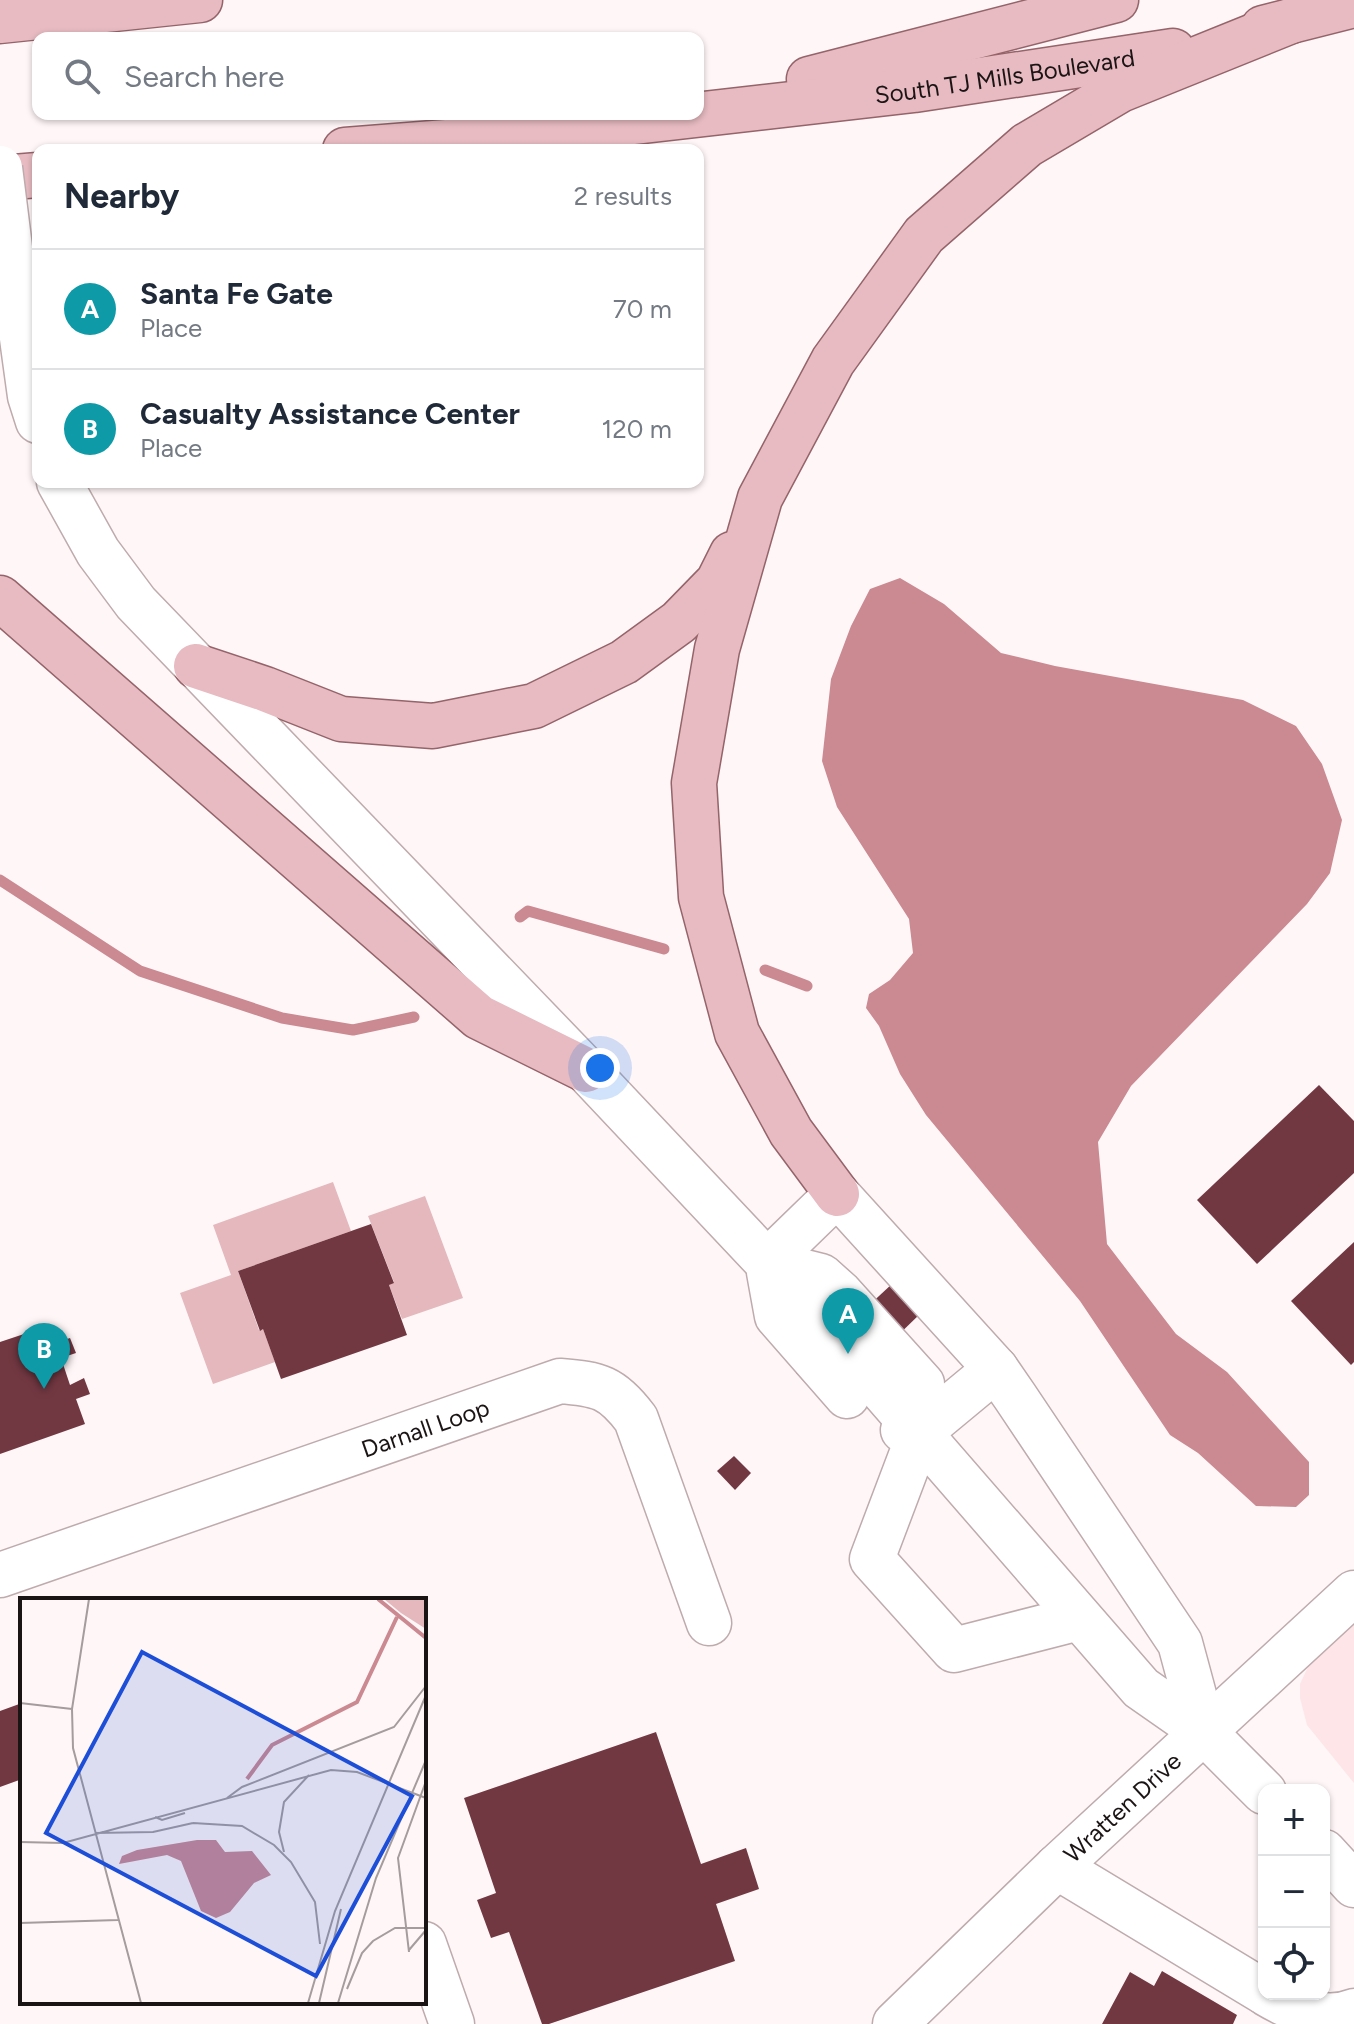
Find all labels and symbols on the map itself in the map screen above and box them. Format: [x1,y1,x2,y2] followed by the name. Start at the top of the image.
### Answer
[873,42,1137,109] street label: South TJ Mills Boulevard
[580,1048,620,1088] your location
[822,1288,874,1354] pin: A
[18,1323,70,1389] pin: B
[357,1392,493,1463] street label: Darnall Loop
[20,1598,426,2004] inset map
[1057,1746,1187,1868] street label: Wratten Drive

